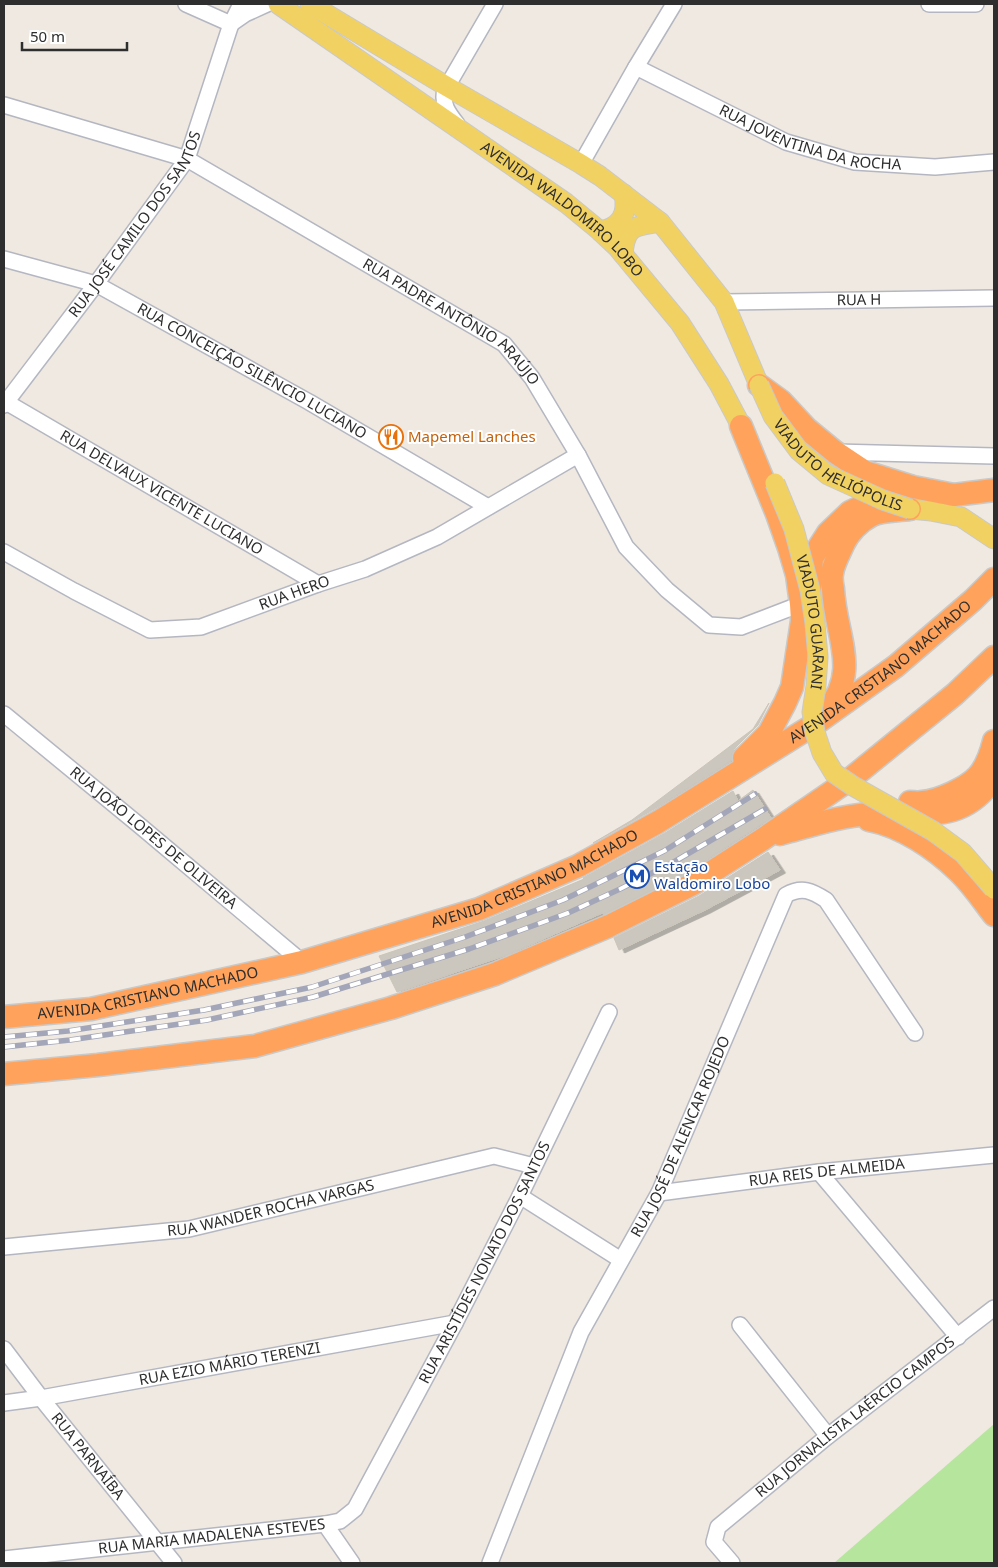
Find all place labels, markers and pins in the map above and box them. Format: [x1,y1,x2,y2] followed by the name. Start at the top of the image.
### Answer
[378,424,404,450] restaurant icon: Mapemel Lanches
[408,426,536,446] place label: Mapemel Lanches
[654,856,770,893] place label: Estação Waldomiro Lobo
[624,863,650,889] metro station icon: Estação Waldomiro Lobo

